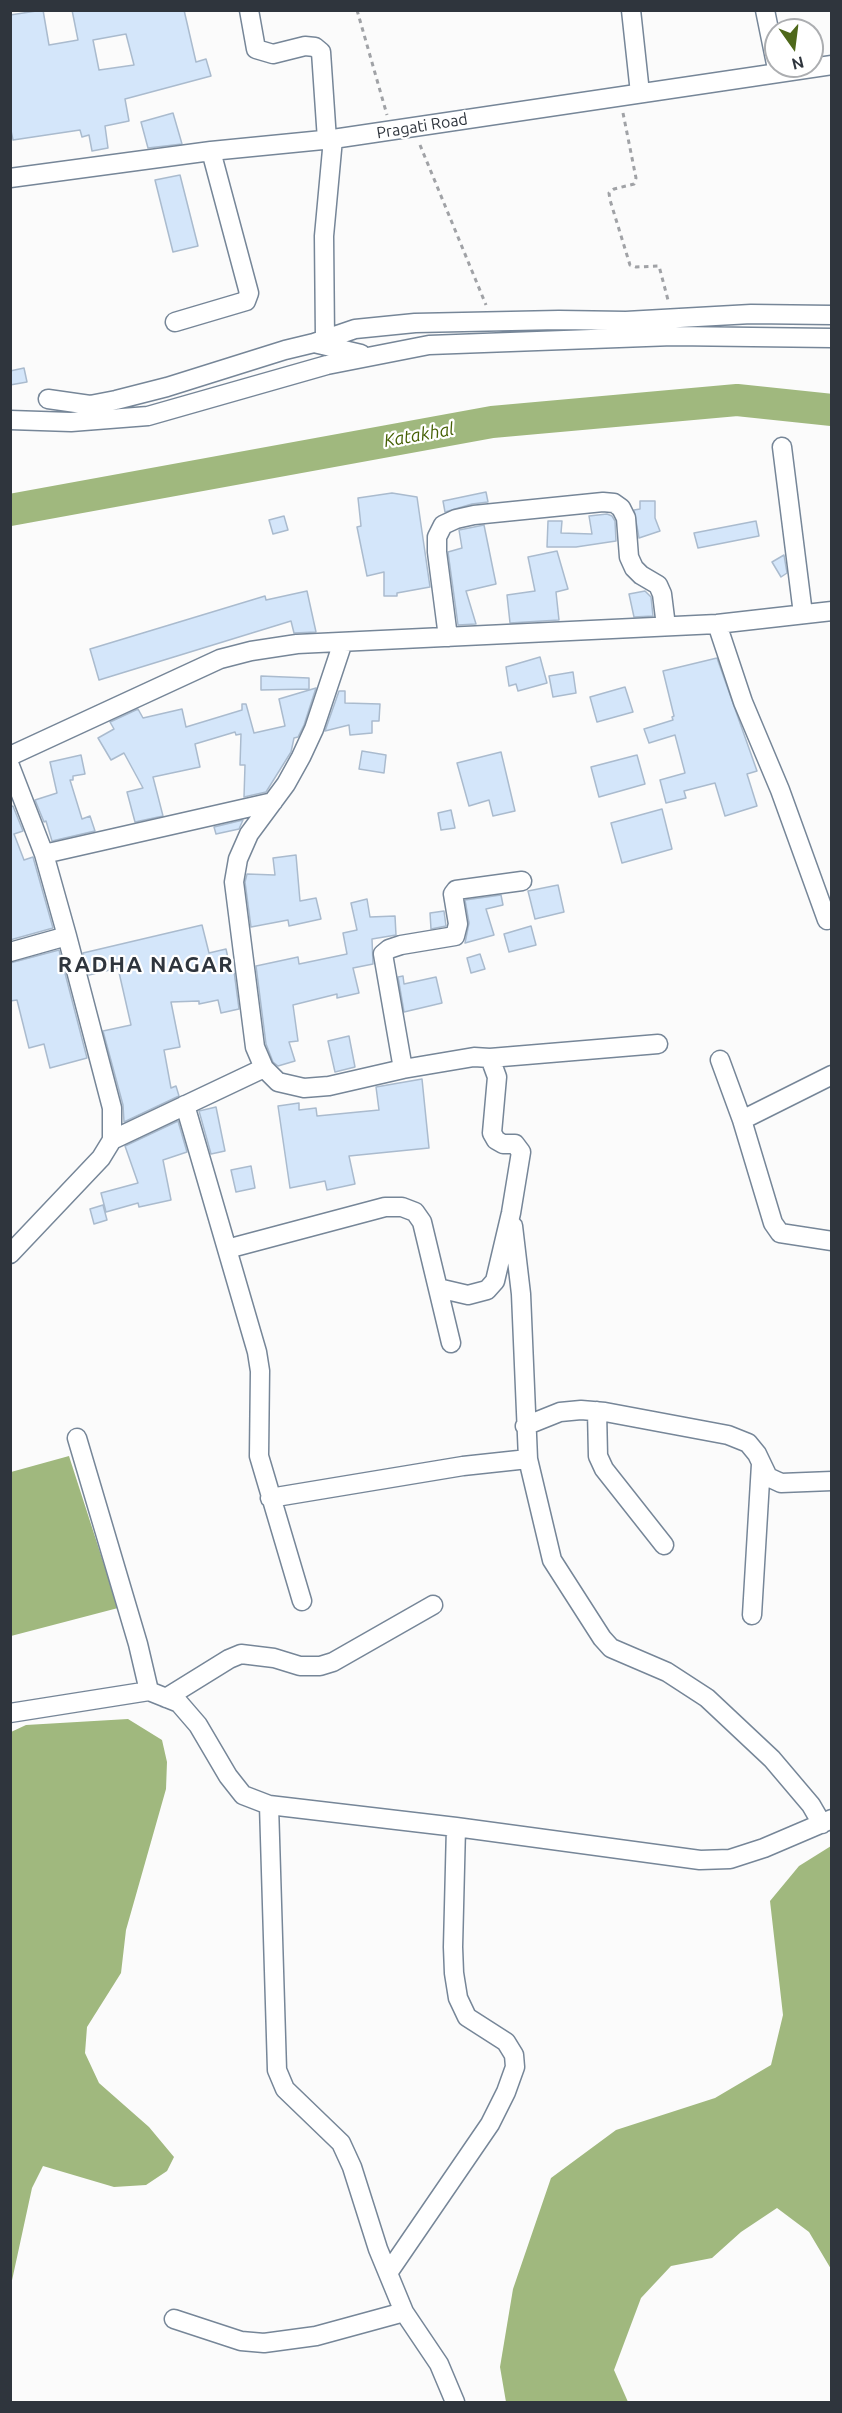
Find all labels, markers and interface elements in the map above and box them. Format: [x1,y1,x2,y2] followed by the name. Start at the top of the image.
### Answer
[764,18,824,78] north arrow
[790,53,806,74] text: N
[375,109,469,143] street label: Pragati Road
[382,418,456,452] water label: Katakhal
[58,952,234,978] district label: RADHA NAGAR

